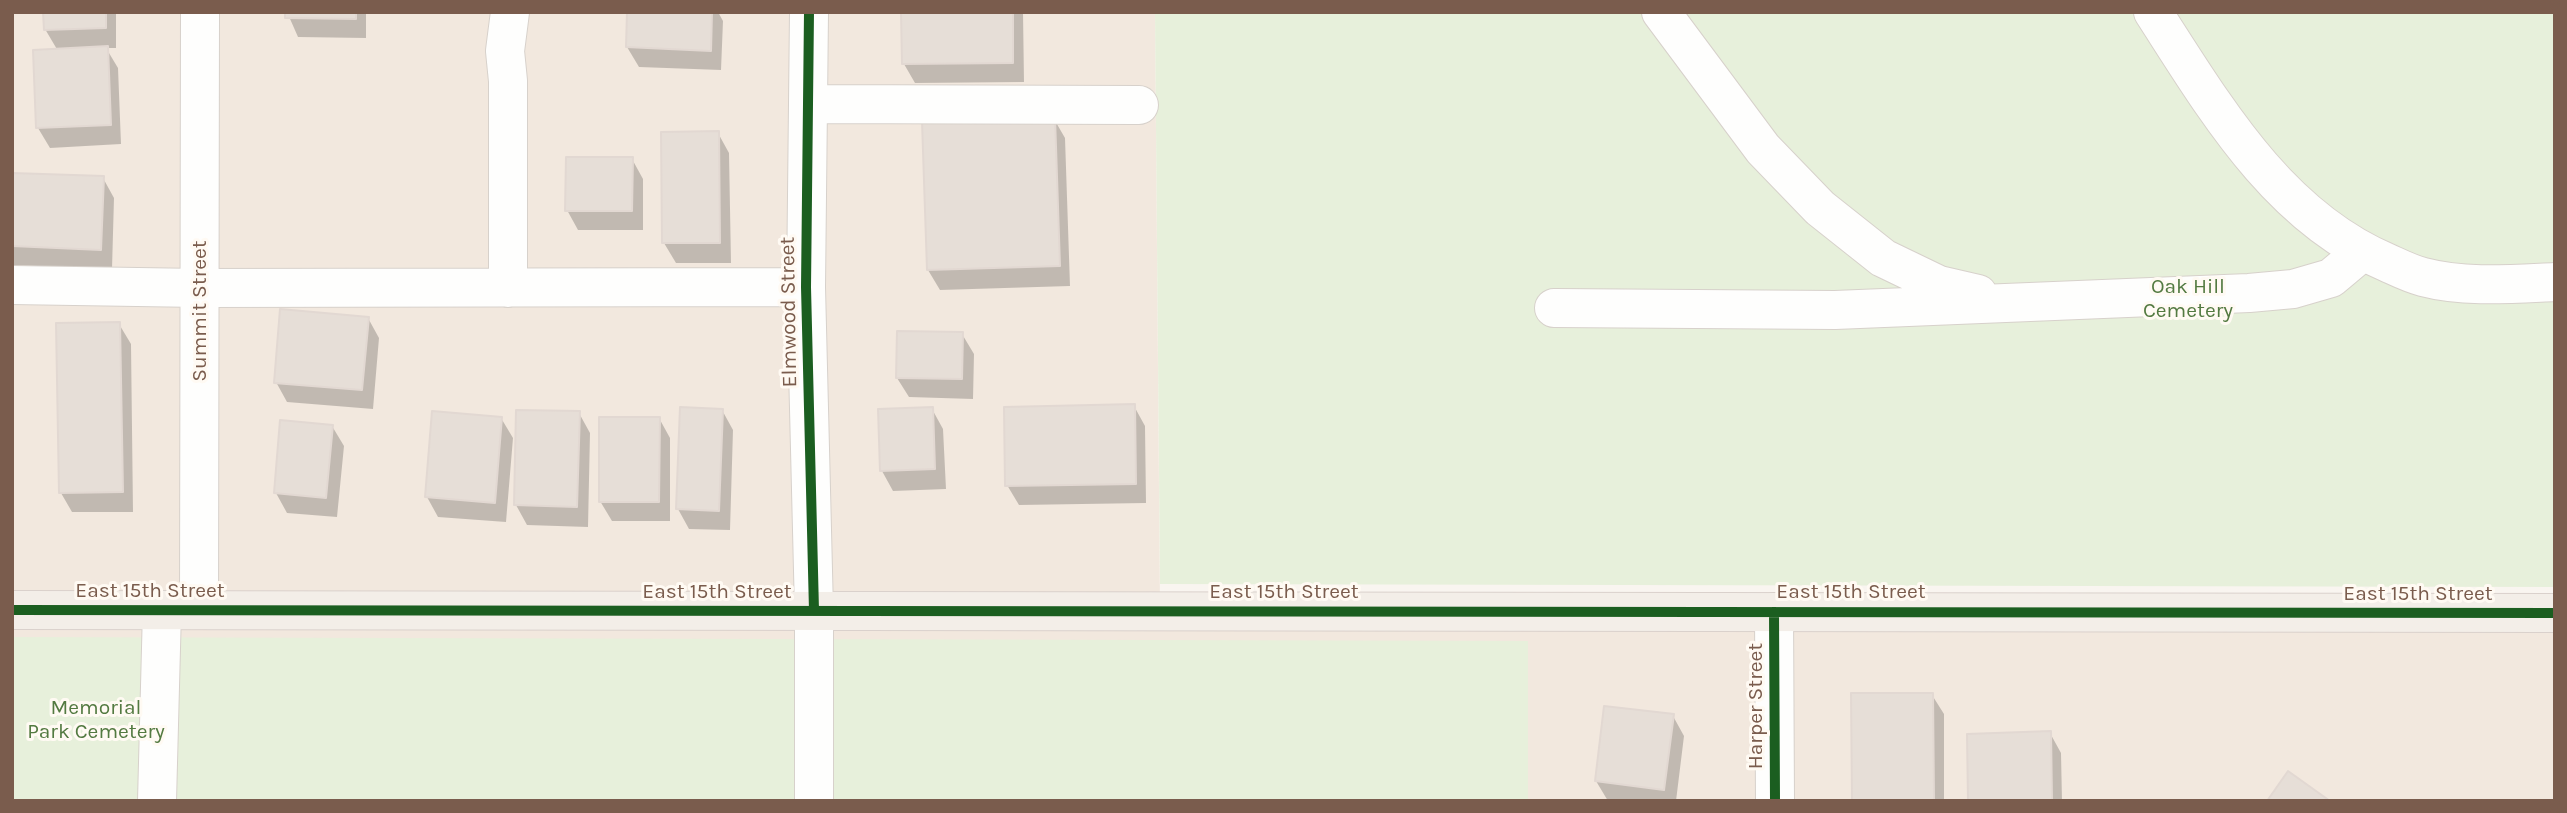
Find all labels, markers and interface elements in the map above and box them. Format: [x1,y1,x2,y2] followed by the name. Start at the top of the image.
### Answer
[775,237,803,387] street label: Elmwood Street
[187,240,213,382] street label: Summit Street
[2143,274,2233,324] park label: Oak Hill Cemetery
[75,578,225,604] street label: East 15th Street
[642,579,792,605] street label: East 15th Street
[1209,579,1359,605] street label: East 15th Street
[1776,579,1926,605] street label: East 15th Street
[2343,581,2493,607] street label: East 15th Street
[1743,643,1769,769] street label: Harper Street
[27,695,165,745] park label: Memorial Park Cemetery

